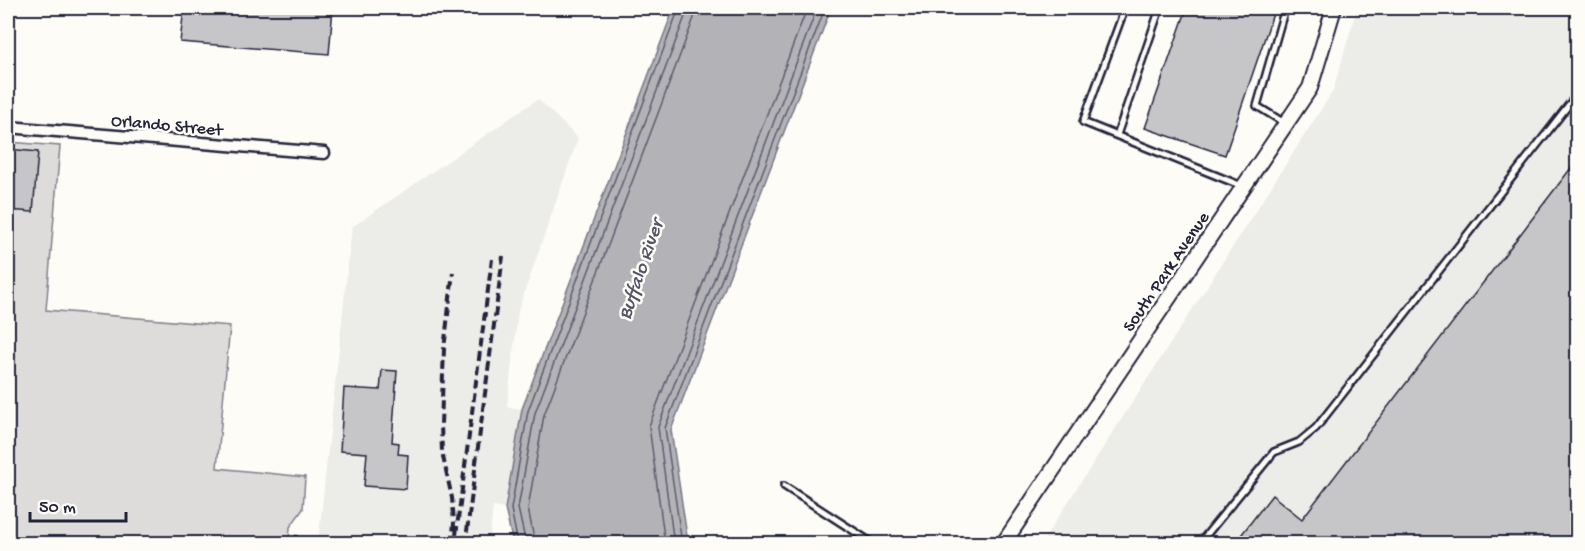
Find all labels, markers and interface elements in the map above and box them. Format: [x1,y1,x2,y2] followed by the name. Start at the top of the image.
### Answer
[110,111,225,142] street label: Orlando Street
[1119,208,1215,336] street label: South Park Avenue
[615,214,671,323] water label: Buffalo River
[30,485,126,523] scale bar
[39,498,76,519] text: 50 m

